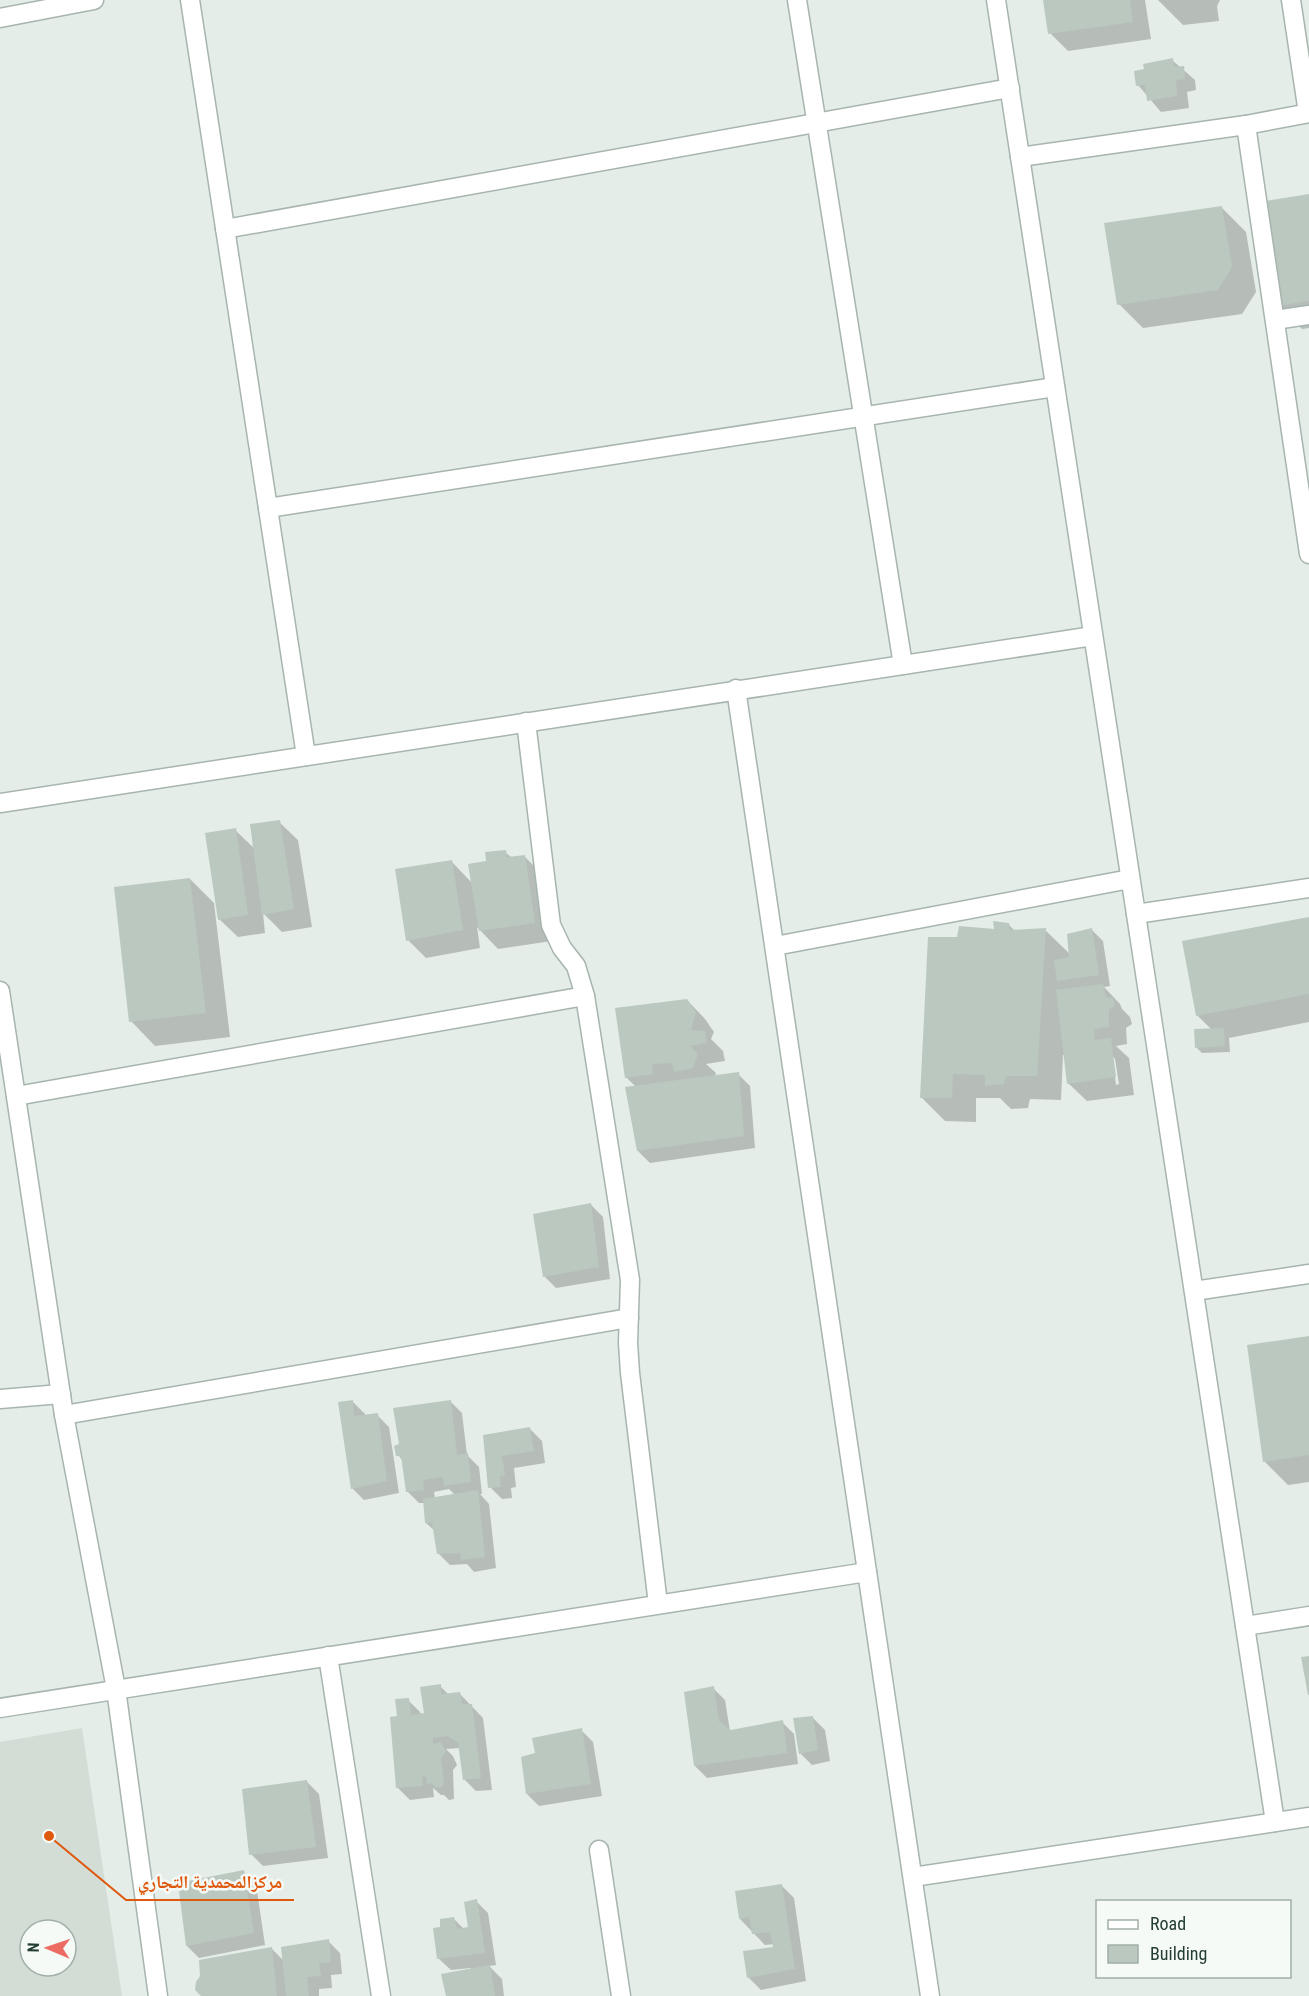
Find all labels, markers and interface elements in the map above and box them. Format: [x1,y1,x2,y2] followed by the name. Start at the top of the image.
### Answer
[126,1864,294,1900] callout: مركزالمحمدية التجاري
[138,1871,282,1896] text: مركزالمحمدية التجاري
[1096,1900,1291,1978] legend
[1150,1913,1186,1934] text: Road
[18,1918,78,1978] north arrow
[24,1942,43,1953] text: N
[1150,1943,1207,1964] text: Building

